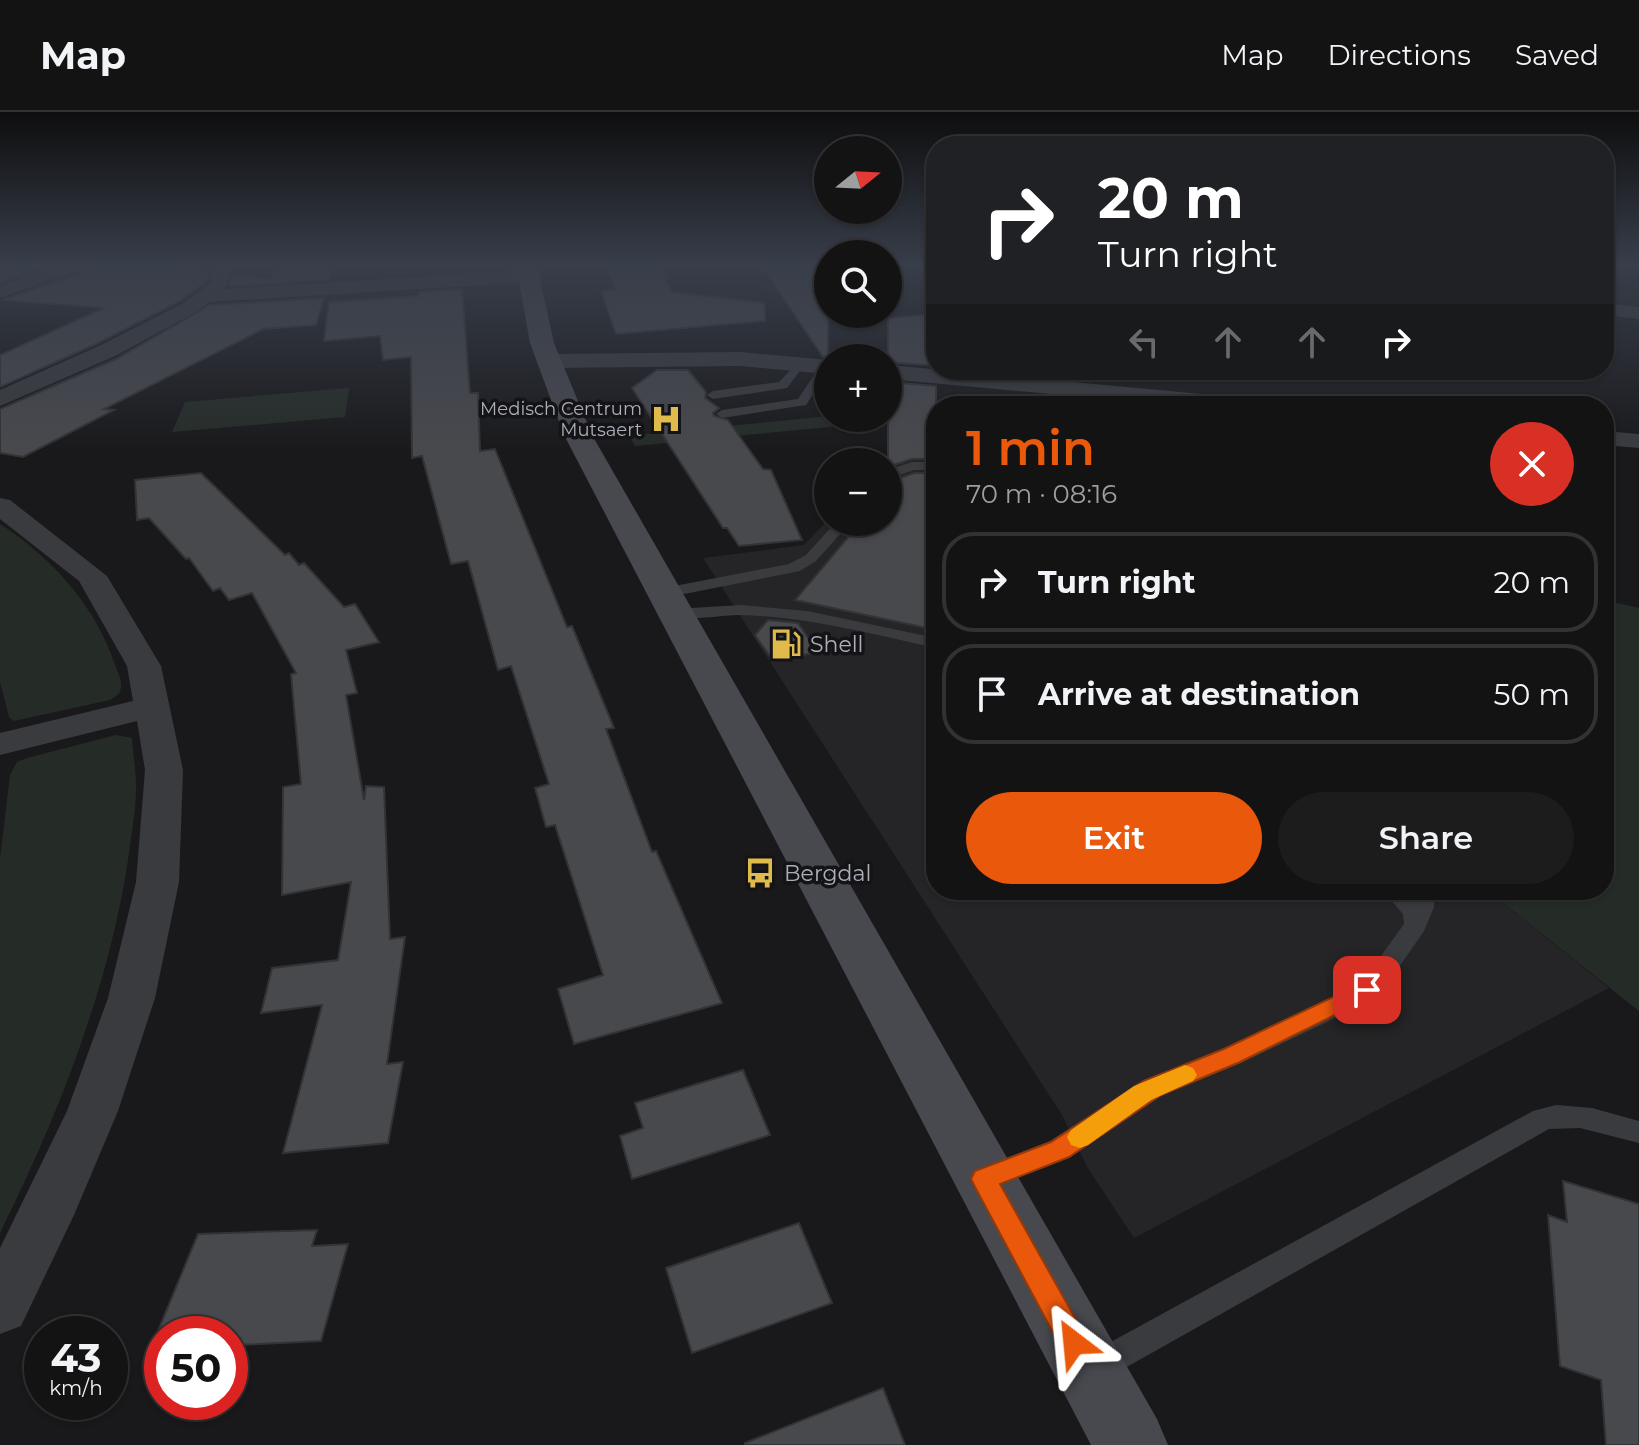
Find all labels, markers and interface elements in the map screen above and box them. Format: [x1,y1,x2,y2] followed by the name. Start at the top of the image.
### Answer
[40,32,126,79] text: Map
[1221,38,1283,72] text: Map
[1327,38,1471,72] text: Directions
[1515,38,1599,72] text: Saved
[814,136,902,224] north arrow
[814,136,902,536] map controls
[1098,164,1244,232] text: 20 m
[966,168,1070,272] icon: right
[1098,232,1278,276] text: Turn right
[814,240,902,328] button: search
[1122,320,1166,364] icon: left
[1206,320,1250,364] icon: ahead
[1290,320,1334,364] icon: ahead
[1374,320,1418,364] icon: right
[814,344,902,432] button: +
[480,398,642,441] place label: Medisch Centrum Mutsaert
[649,402,683,436] hospital icon: Medisch Centrum Mutsaert
[966,419,1095,477] text: 1 min
[1490,422,1574,506] button: close
[814,448,902,536] button: −
[966,478,1117,510] text: 70 m · 08:16
[970,560,1014,604] icon: right
[1038,564,1195,601] text: Turn right
[1493,564,1570,601] text: 20 m
[769,627,803,661] fuel station icon: Shell
[810,631,864,658] place label: Shell
[970,672,1014,716] icon: arrive
[1038,676,1360,713] text: Arrive at destination
[1493,676,1570,713] text: 50 m
[966,792,1262,884] button: Exit
[1278,792,1574,884] button: Share
[743,856,777,890] bus stop icon: Bergdal
[784,860,871,887] place label: Bergdal
[1333,956,1401,1024] pin
[1345,968,1389,1012] icon: arrive
[1032,1301,1116,1385] position arrow
[144,1316,248,1420] speed limit sign: 50
[51,1333,101,1382] text: 43
[49,1376,103,1400] text: km/h

